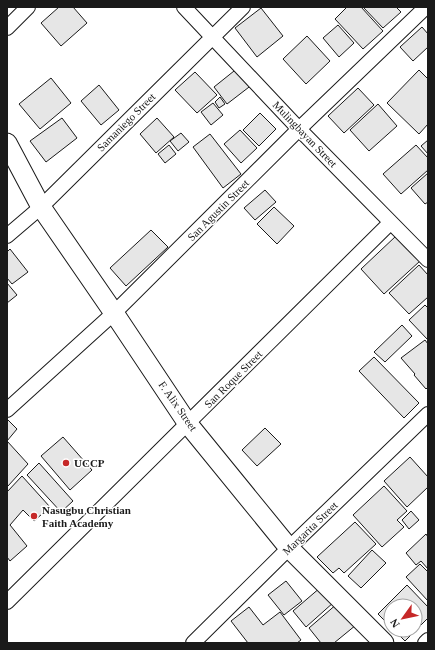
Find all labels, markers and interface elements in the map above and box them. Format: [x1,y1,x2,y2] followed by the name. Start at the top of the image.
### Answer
[94,90,158,154] street label: Samaniego Street
[270,99,340,169] street label: Mulingbayan Street
[185,177,251,243] street label: San Agustin Street
[202,348,264,410] street label: San Roque Street
[156,379,200,433] street label: F. Alix Street
[74,457,105,469] place label: UCCP
[61,458,71,468] marker: UCCP
[280,499,340,557] street label: Margarita Street
[42,504,131,529] place label: Nasugbu Christian Faith Academy
[29,511,39,521] marker: Nasugbu Christian Faith Academy
[383,598,423,638] north arrow
[387,617,402,630] text: N

